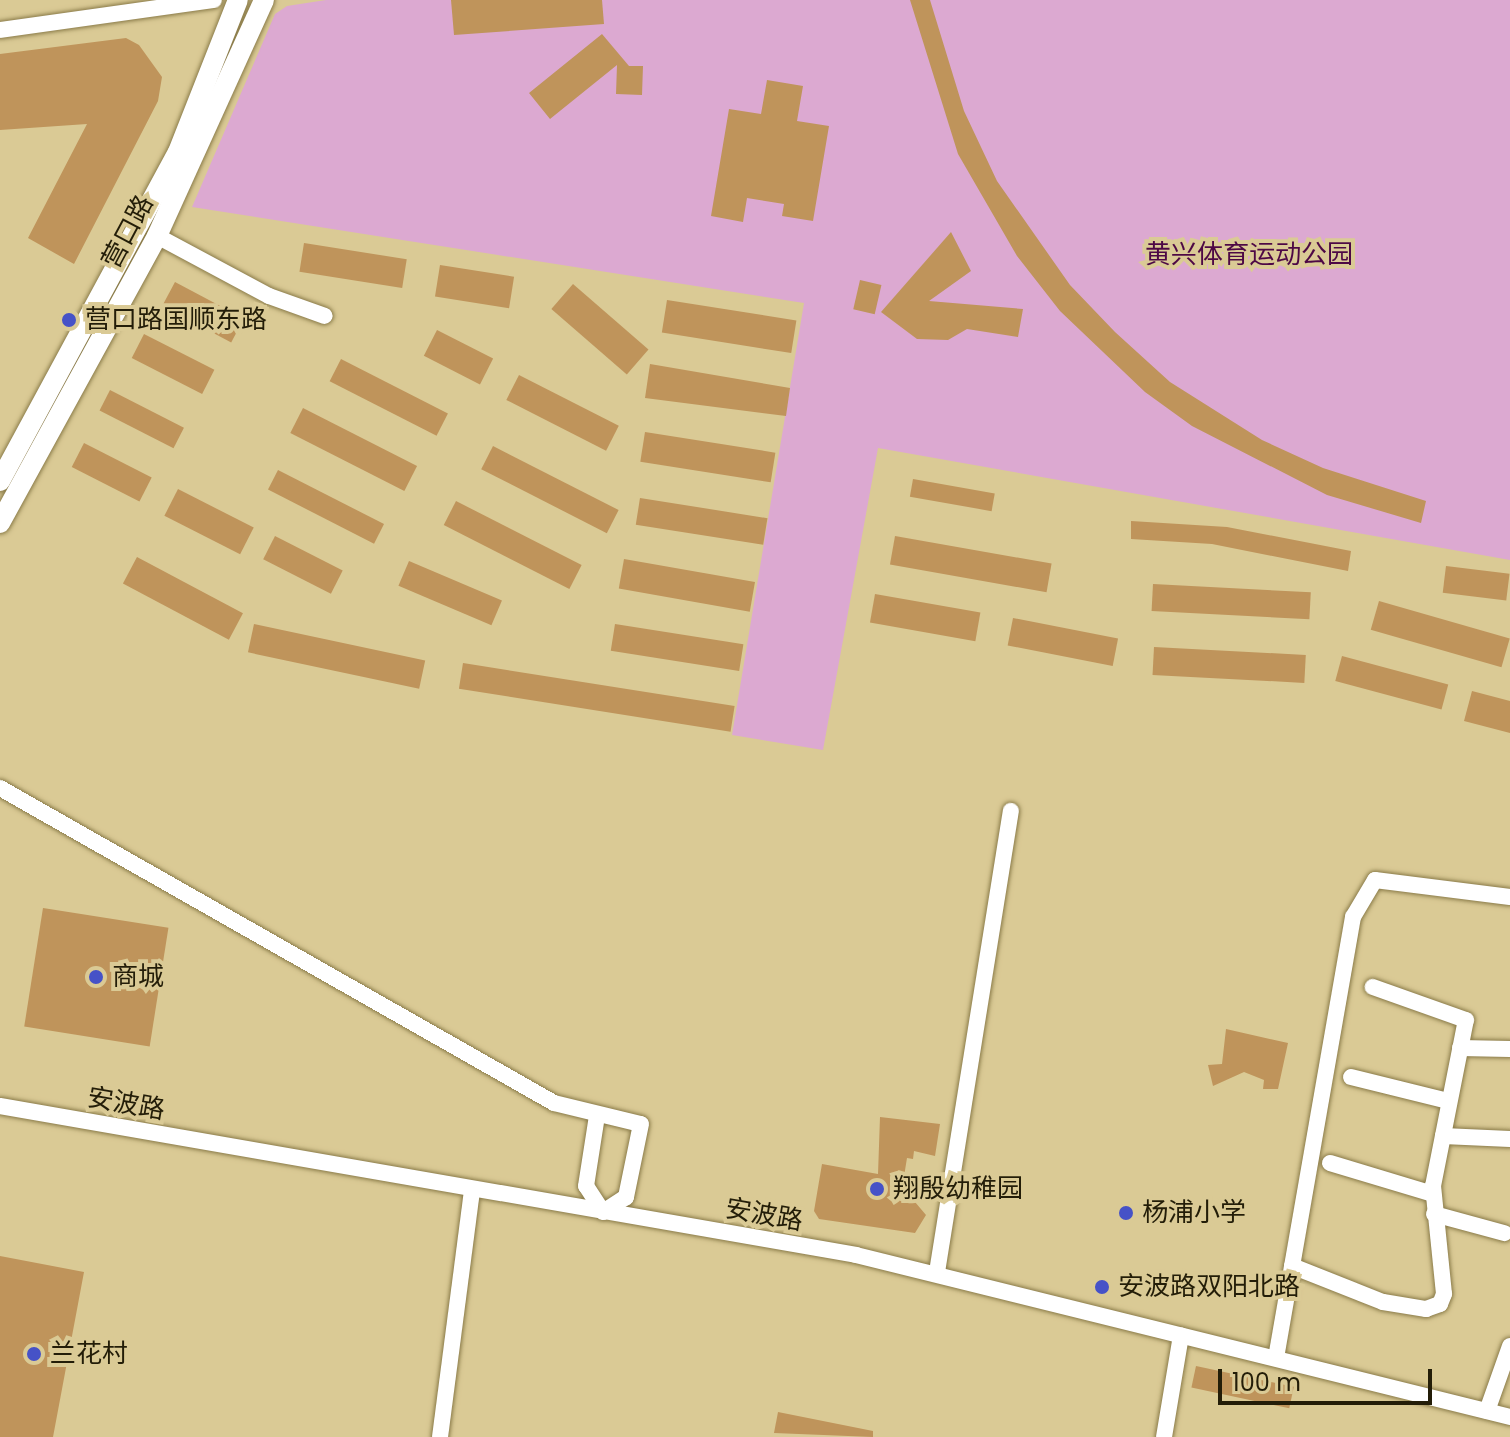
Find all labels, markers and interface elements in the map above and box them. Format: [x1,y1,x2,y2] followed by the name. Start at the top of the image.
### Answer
[96,190,160,274] street label: 营口路
[1145,239,1353,271] park label: 黄兴体育运动公园
[85,304,267,336] place label: 营口路国顺东路
[60,311,78,329] marker: 营口路国顺东路
[112,961,164,993] place label: 商城
[87,968,105,986] marker: 商城
[85,1082,167,1126] street label: 安波路
[893,1173,1023,1205] place label: 翔殷幼稚园
[868,1180,886,1198] marker: 翔殷幼稚园
[723,1193,805,1237] street label: 安波路
[1142,1197,1246,1229] place label: 杨浦小学
[1117,1204,1135,1222] marker: 杨浦小学
[1118,1271,1300,1303] place label: 安波路双阳北路
[1093,1278,1111,1296] marker: 安波路双阳北路
[50,1338,128,1370] place label: 兰花村
[25,1345,43,1363] marker: 兰花村
[1222,1353,1436,1403] scale bar
[1232,1366,1301,1399] text: 100 m

